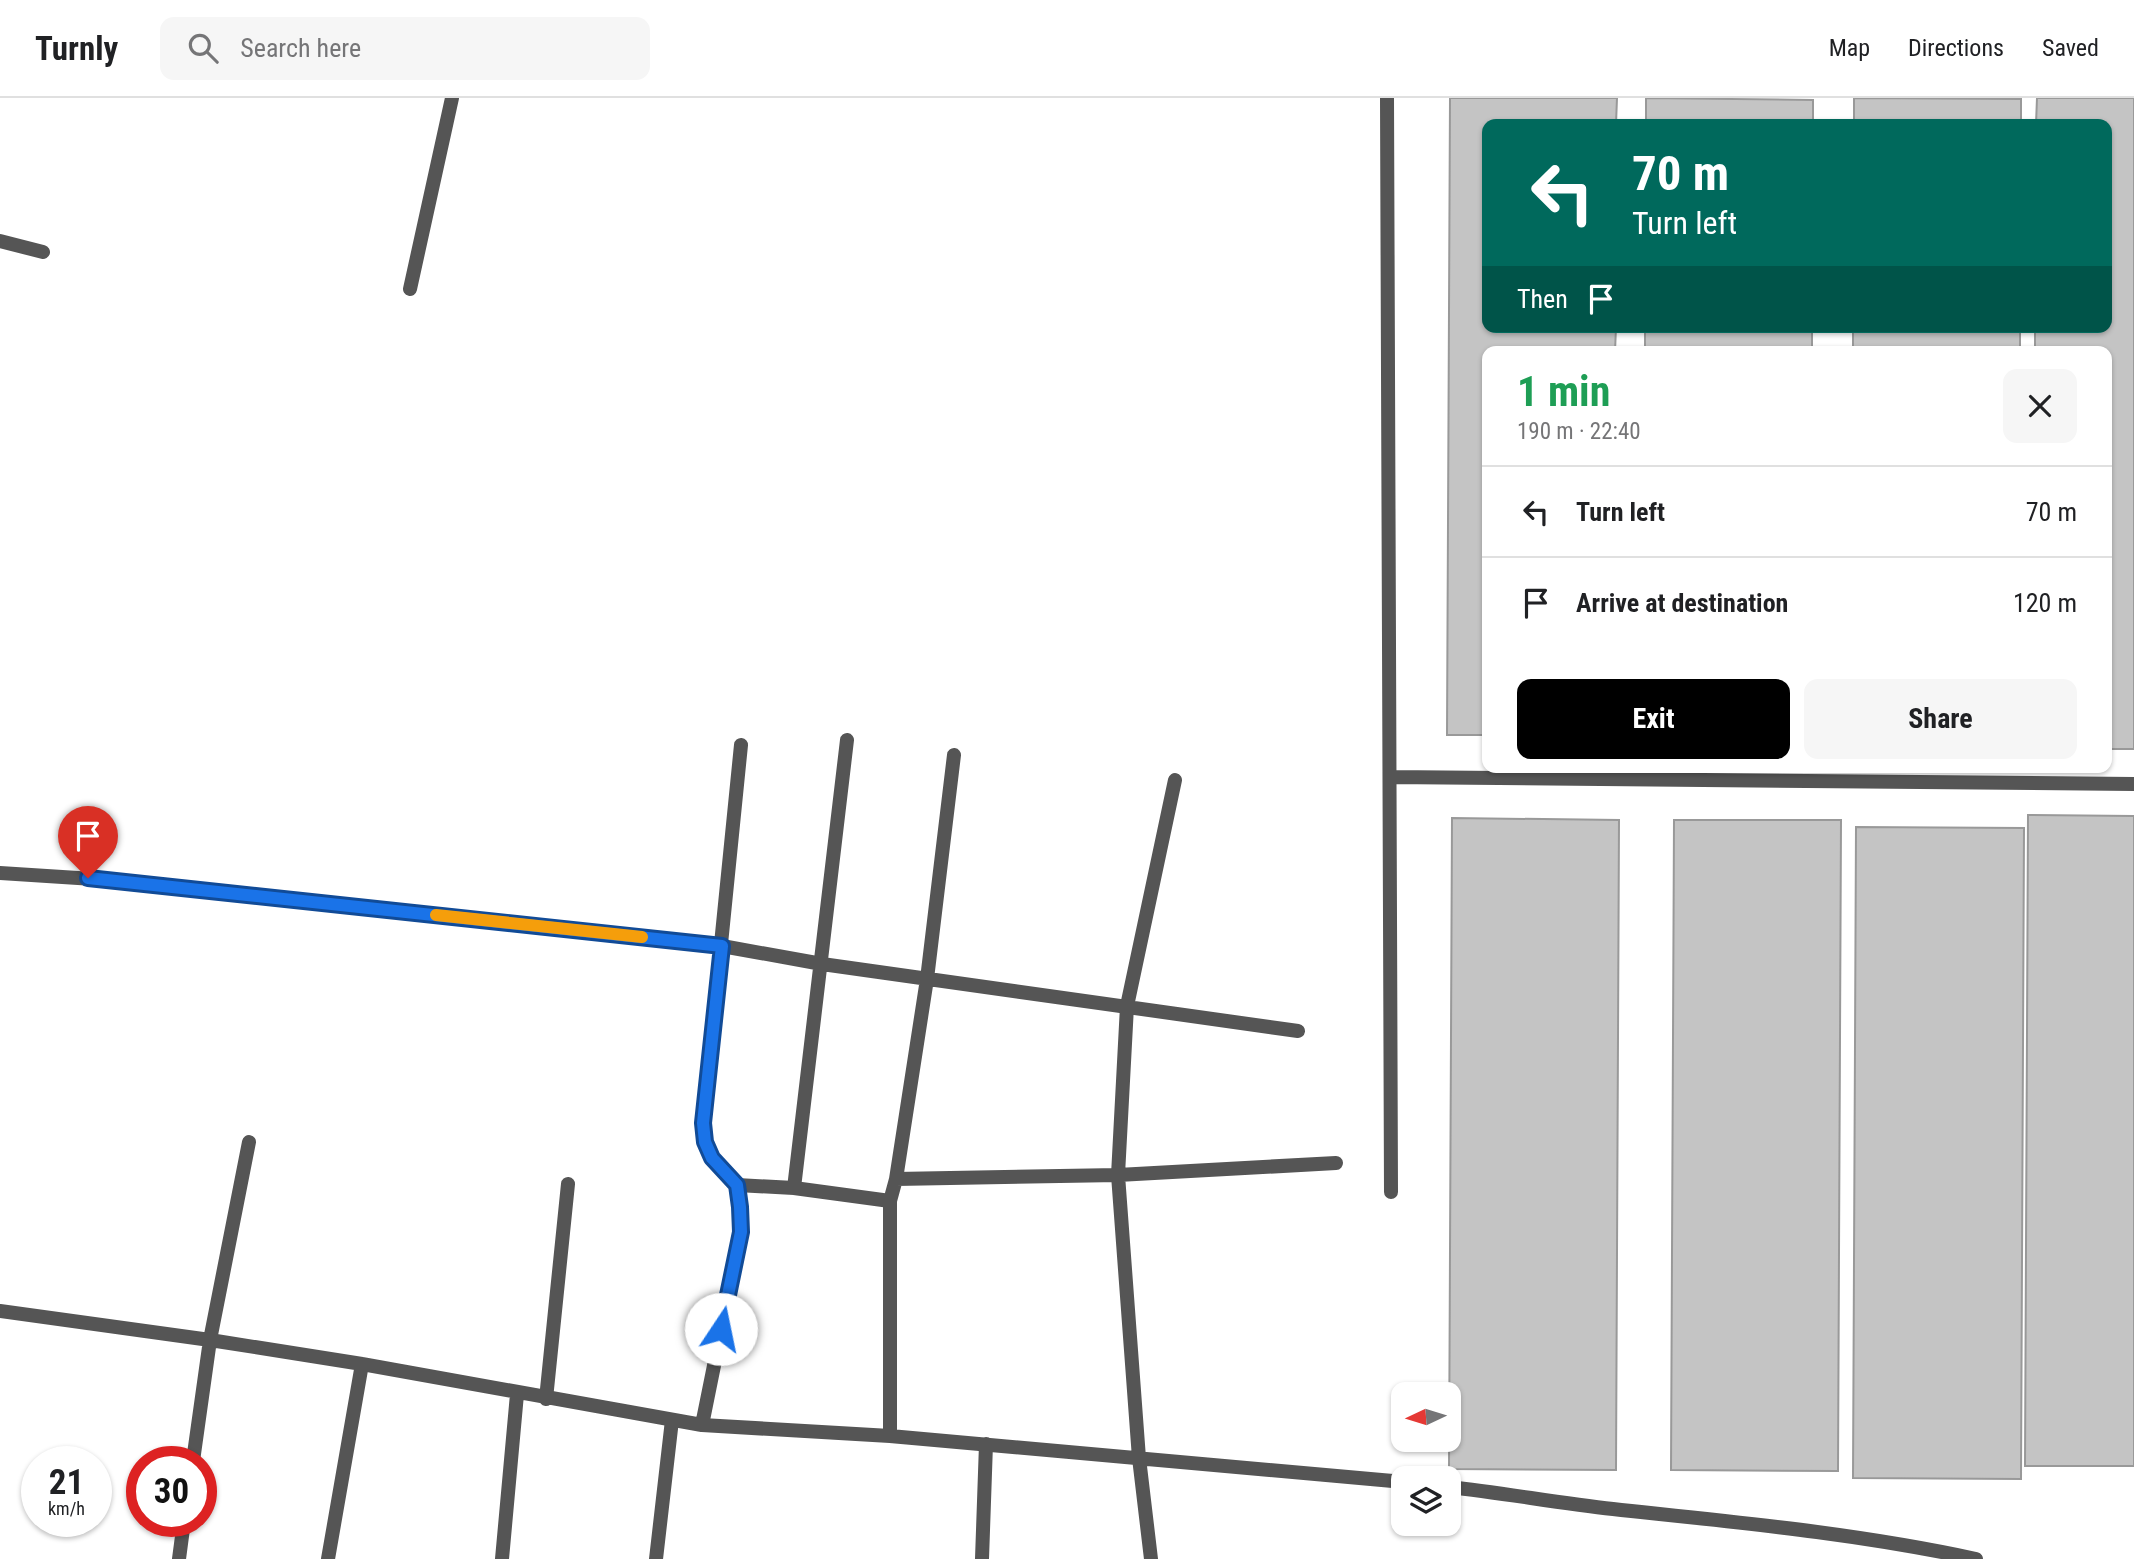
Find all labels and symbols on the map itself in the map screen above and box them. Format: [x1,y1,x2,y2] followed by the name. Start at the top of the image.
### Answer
[58,806,118,878] pin
[684,1292,758,1366] position arrow
[1391,1382,1461,1452] north arrow
[126,1446,217,1537] speed limit sign: 30

